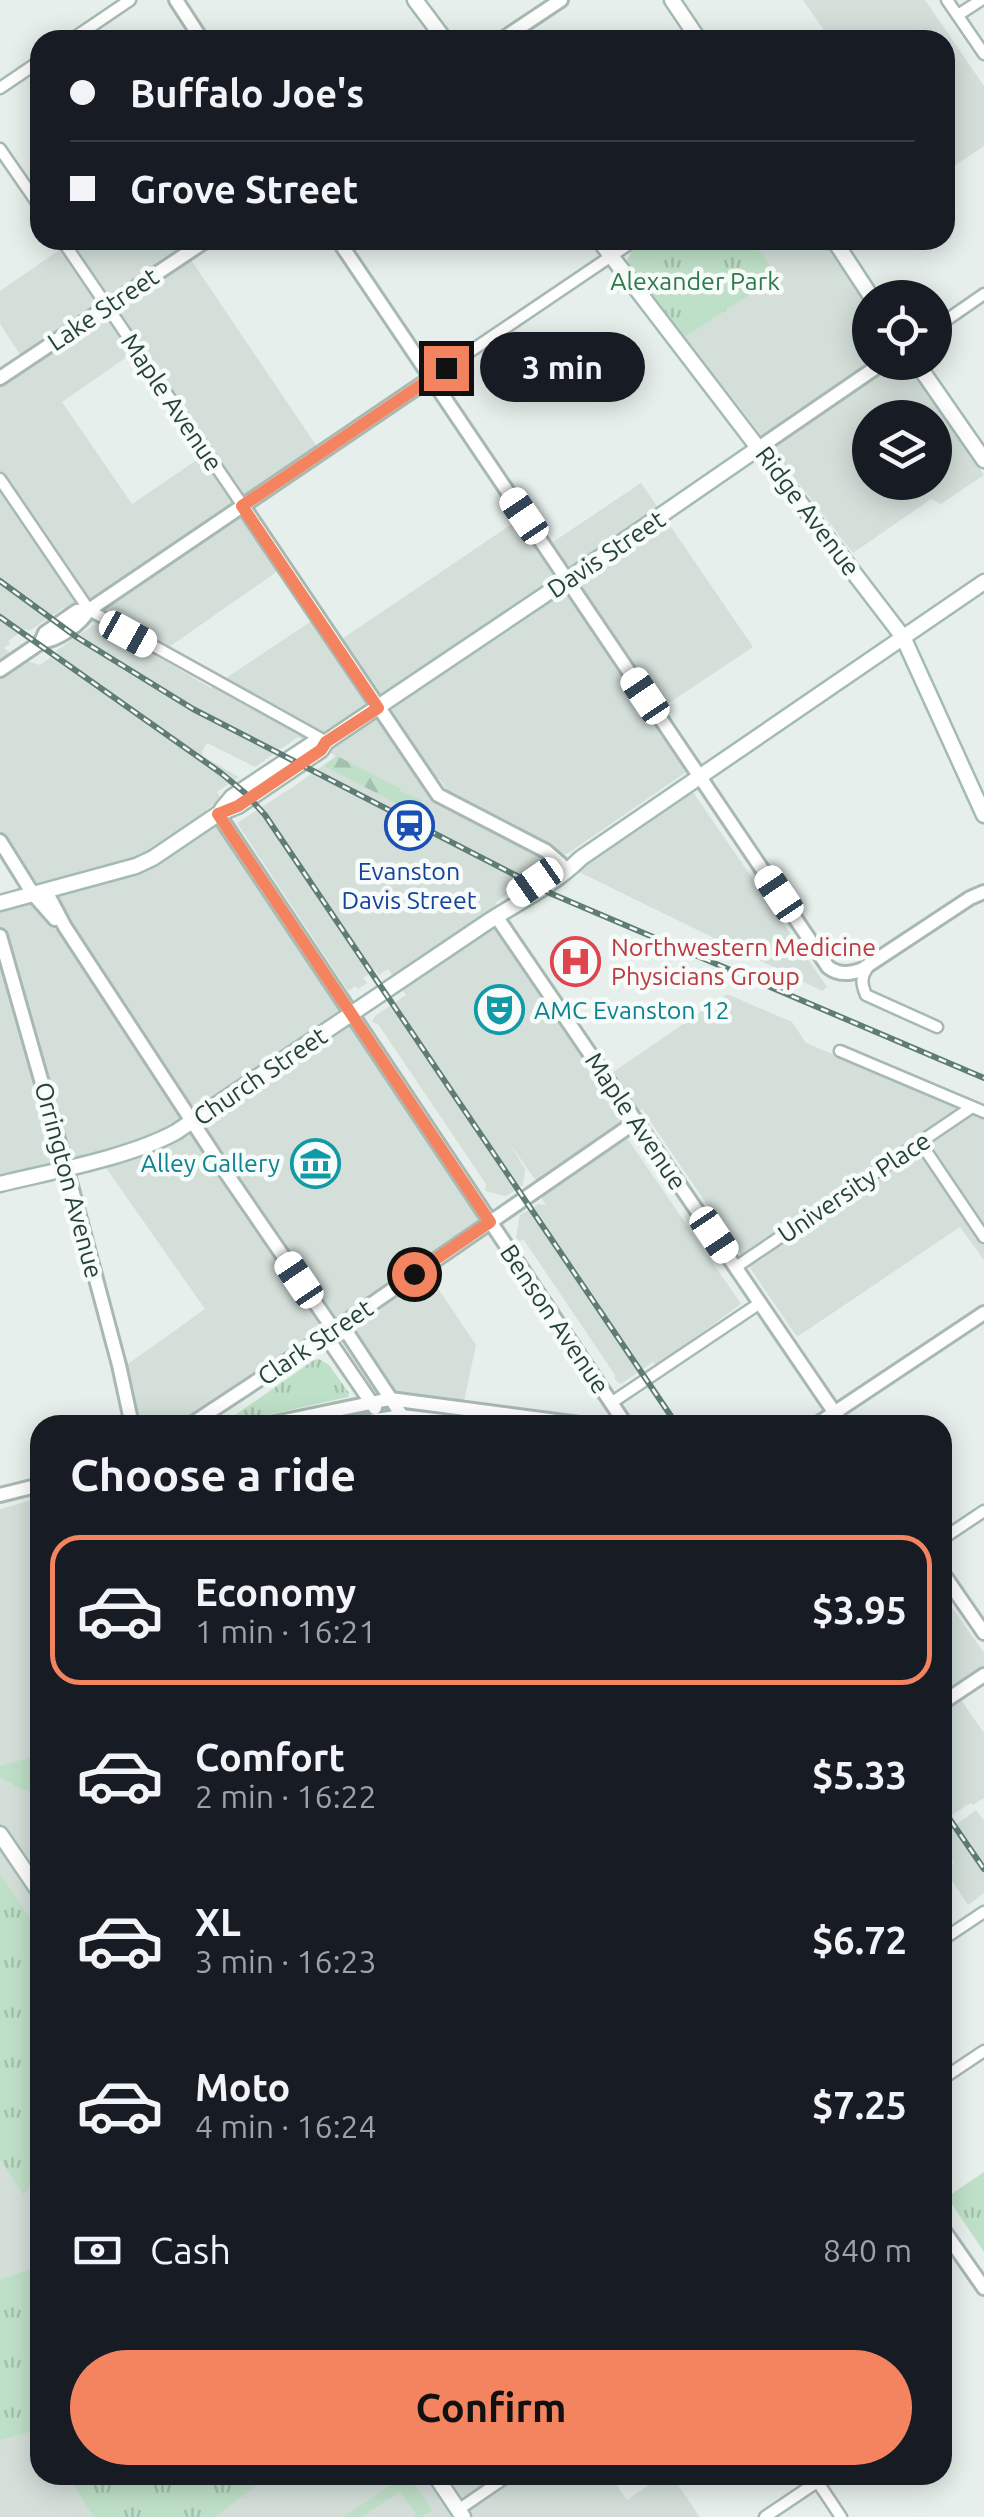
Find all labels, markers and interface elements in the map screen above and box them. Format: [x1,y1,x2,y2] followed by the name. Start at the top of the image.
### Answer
[130,72,364,114] text: Buffalo Joe's
[130,168,358,210] text: Grove Street
[42,262,164,356] street label: Lake Street
[610,267,780,295] park label: Alexander Park
[852,280,952,500] map controls
[852,280,952,380] button: locate
[116,328,228,476] street label: Maple Avenue
[481,333,646,403] callout: 3 min
[424,346,469,391] route end
[522,349,603,385] text: 3 min
[852,400,952,500] button: layers
[750,441,866,581] street label: Ridge Avenue
[495,483,553,549] car
[542,505,670,603] street label: Davis Street
[94,606,162,662] car
[616,663,674,729] car
[383,799,435,851] station icon: Evanston Davis Street
[502,853,568,911] car
[341,857,477,914] place label: Evanston Davis Street
[750,861,808,927] car
[611,933,876,990] place label: Northwestern Medicine Physicians Group
[550,935,602,987] hospital icon: Northwestern Medicine Physicians Group
[473,984,525,1036] theatre icon: AMC Evanston 12
[534,996,730,1024] place label: AMC Evanston 12
[188,1021,332,1131] street label: Church Street
[580,1047,692,1195] street label: Maple Avenue
[29,1079,109,1281] street label: Orrington Avenue
[773,1126,935,1248] street label: University Place
[289,1137,341,1189] museum icon: Alley Gallery
[141,1149,280,1177] place label: Alley Gallery
[685,1202,743,1268] car
[495,1239,615,1399] street label: Benson Avenue
[270,1247,328,1313] car
[392,1252,437,1297] route start
[252,1293,378,1391] street label: Clark Street
[70,1449,356,1500] text: Choose a ride
[75,1565,165,1655] icon: car
[195,1571,356,1613] text: Economy
[812,1589,907,1631] text: $3.95
[195,1613,377,1649] text: 1 min · 16:21
[75,1730,165,1820] icon: car
[195,1736,345,1778] text: Comfort
[812,1754,907,1796] text: $5.33
[195,1778,377,1814] text: 2 min · 16:22
[75,1895,165,1985] icon: car
[195,1901,241,1943] text: XL
[812,1919,907,1961] text: $6.72
[195,1943,377,1979] text: 3 min · 16:23
[75,2060,165,2150] icon: car
[195,2066,290,2108] text: Moto
[812,2084,907,2126] text: $7.25
[195,2108,377,2144] text: 4 min · 16:24
[70,2223,125,2278] icon: cash
[150,2229,231,2271] text: Cash
[823,2232,912,2268] text: 840 m
[70,2350,912,2465] button: Confirm

